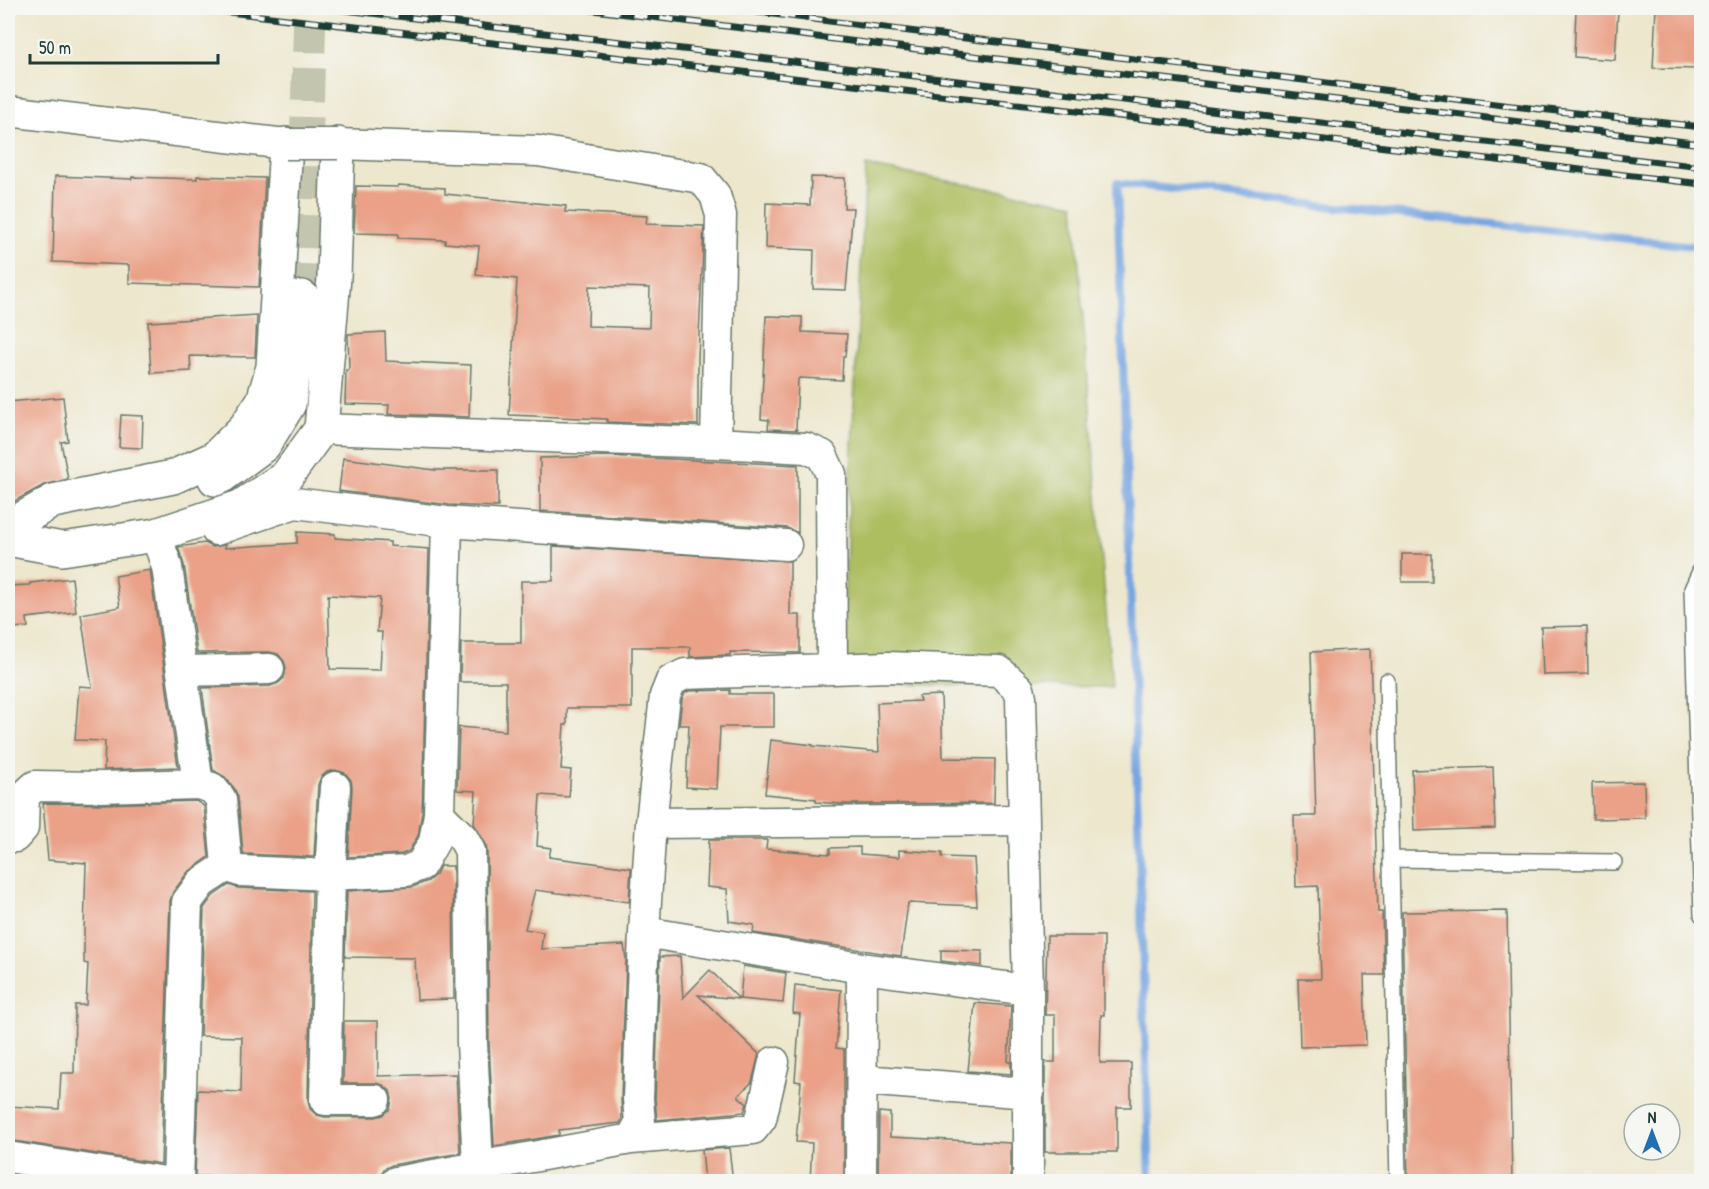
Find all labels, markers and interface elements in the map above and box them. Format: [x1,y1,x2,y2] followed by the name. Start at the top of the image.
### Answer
[30,27,218,65] scale bar
[39,35,71,60] text: 50 m
[1622,1102,1682,1162] north arrow
[1648,1106,1657,1128] text: N

